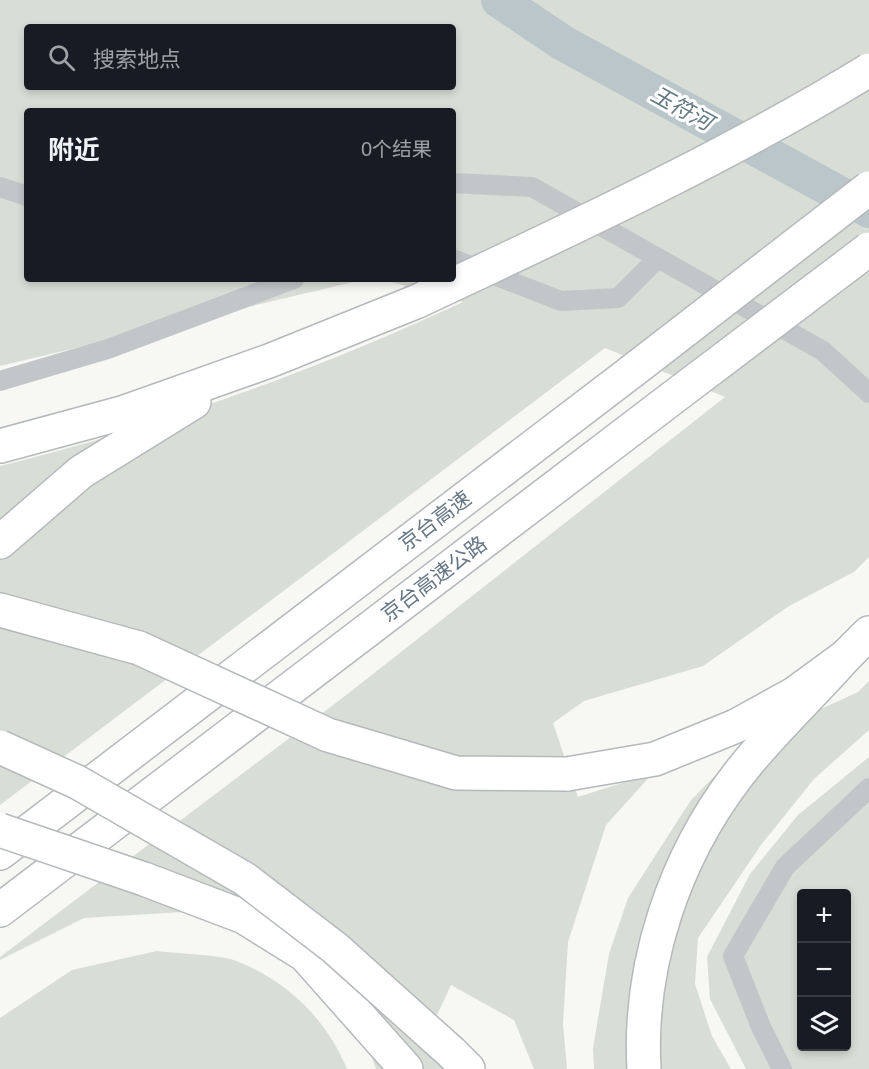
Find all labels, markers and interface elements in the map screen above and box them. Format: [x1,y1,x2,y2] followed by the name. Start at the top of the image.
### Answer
[24,24,456,90] search box
[45,41,78,74] icon: search
[93,47,181,72] text: 搜索地点
[647,82,720,137] water label: 玉符河
[48,135,100,165] text: 附近
[361,138,432,160] text: 0个结果
[394,486,475,555] street label: 京台高速
[376,532,491,626] street label: 京台高速公路
[797,889,851,1051] map controls
[797,889,851,943] button: +
[797,943,851,997] button: −
[797,997,851,1051] button: layers

